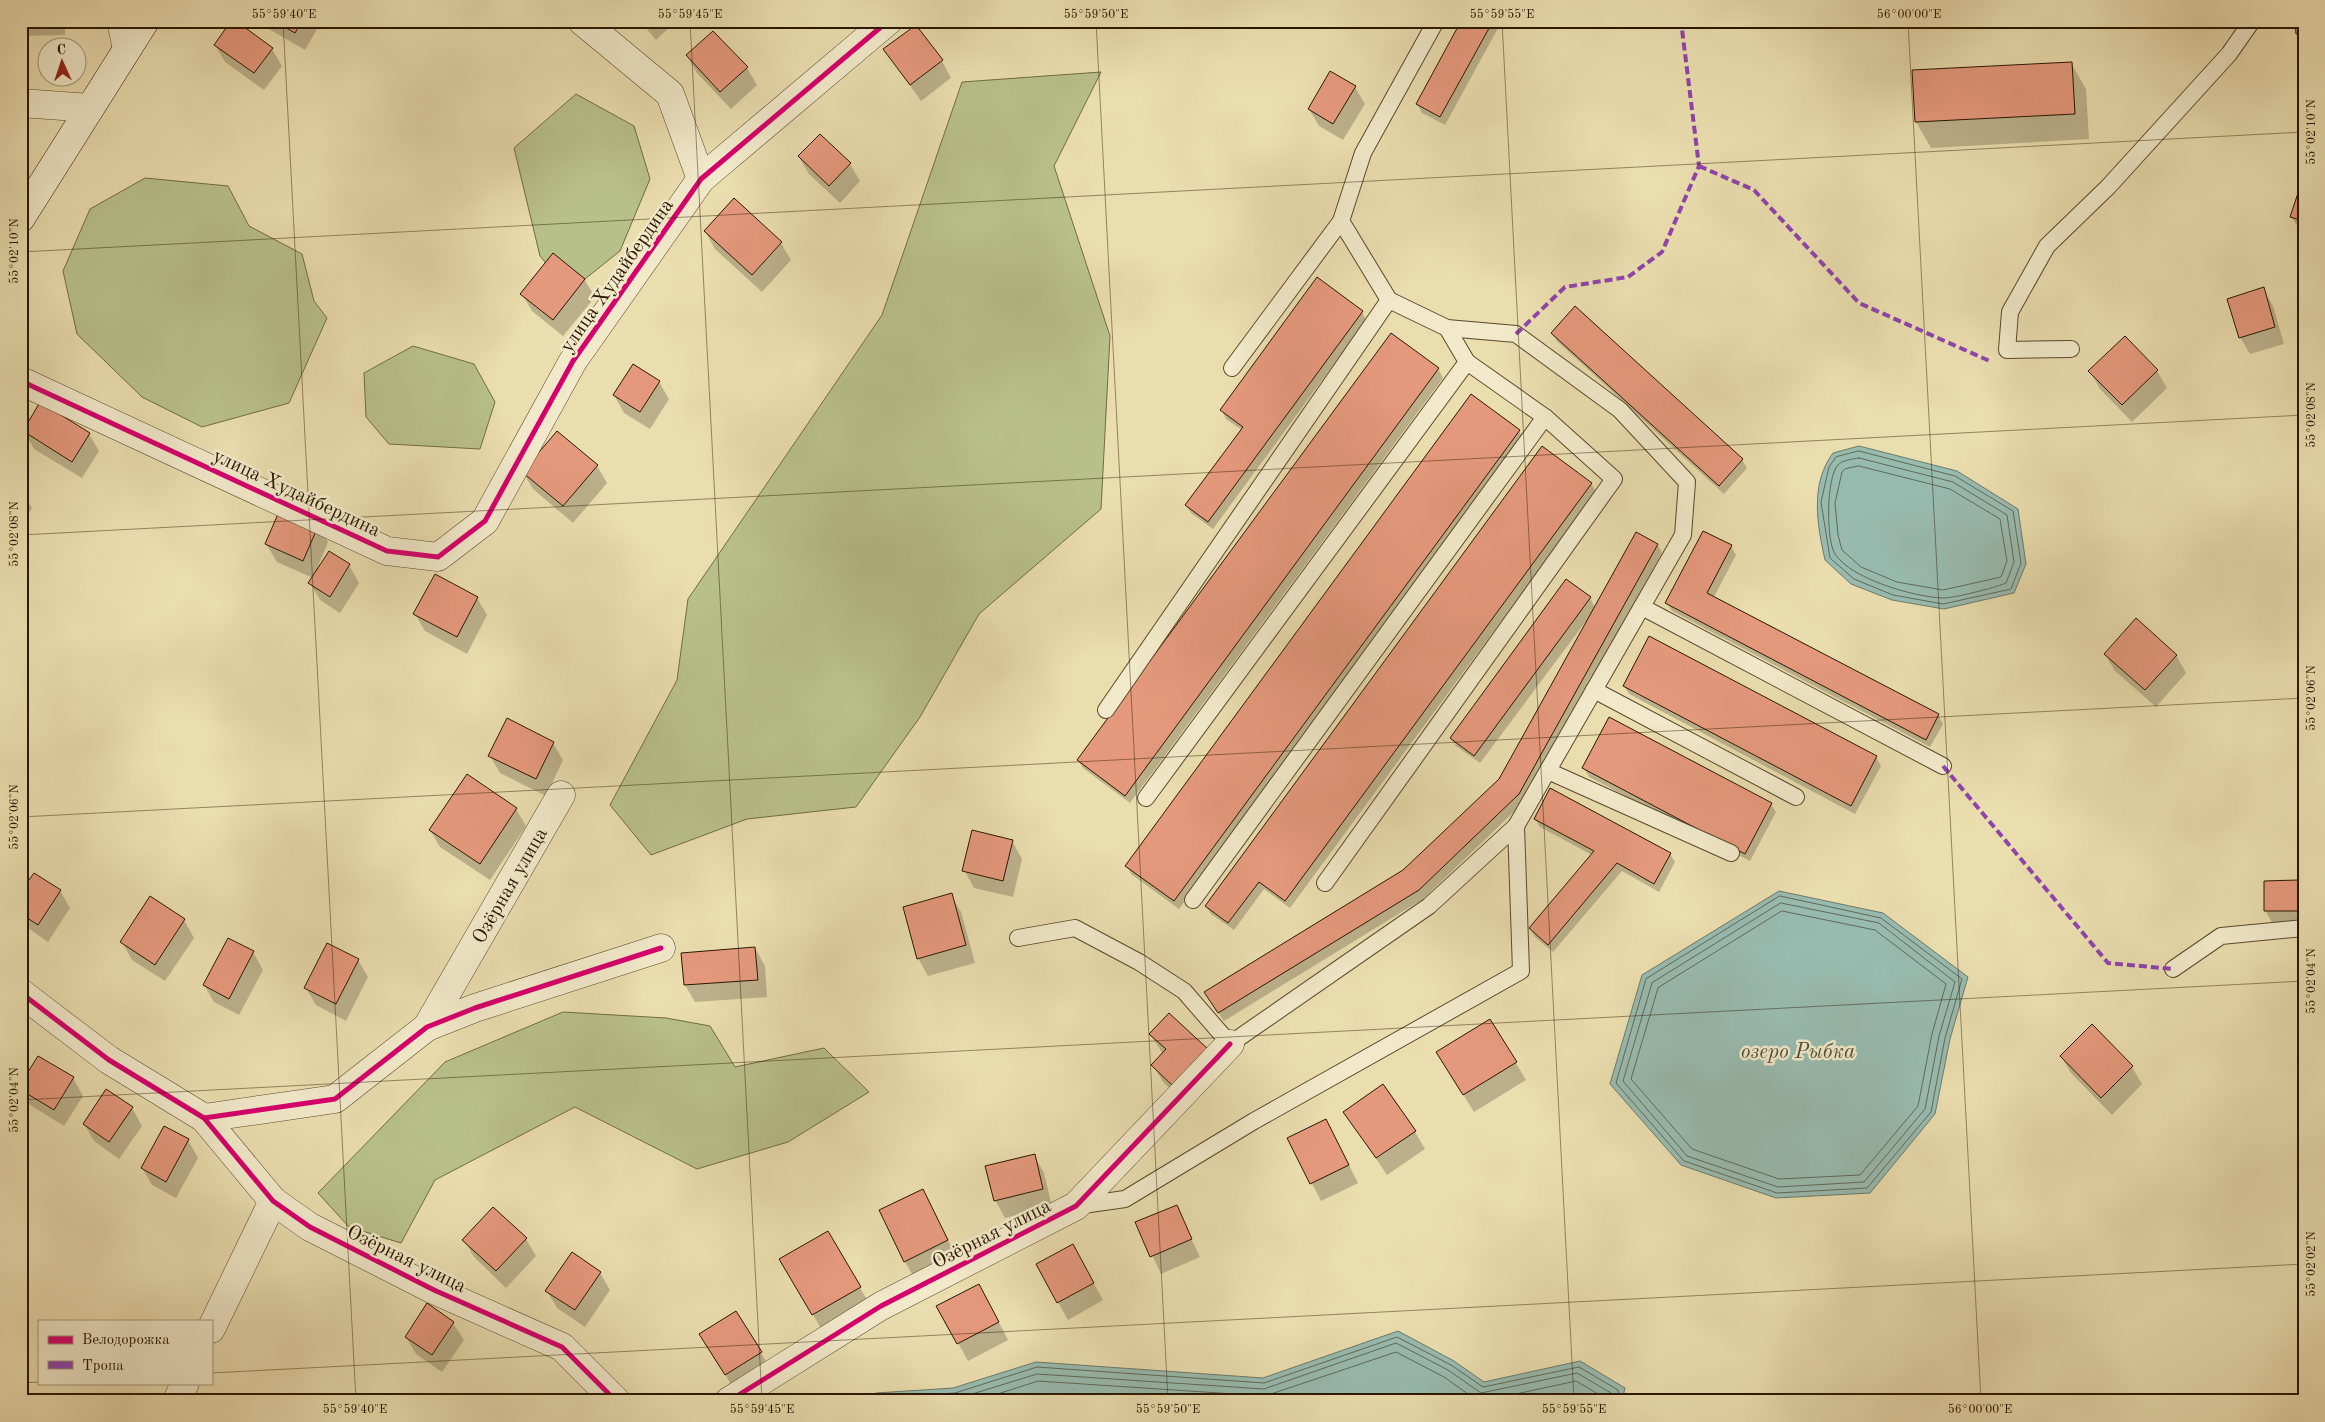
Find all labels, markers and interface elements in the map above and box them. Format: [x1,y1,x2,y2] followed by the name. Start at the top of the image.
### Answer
[252,8,316,21] text: 55°59'40"E
[658,8,722,21] text: 55°59'45"E
[1064,8,1128,21] text: 55°59'50"E
[1470,8,1534,21] text: 55°59'55"E
[1877,8,1941,21] text: 56°00'00"E
[38,38,88,88] north arrow
[56,43,66,57] text: С
[2305,99,2318,165] text: 55°02'10"N
[557,196,678,357] street label: улица Худайбердина
[8,218,21,284] text: 55°02'10"N
[2305,382,2318,448] text: 55°02'08"N
[209,446,383,541] street label: улица Худайбердина
[8,501,21,567] text: 55°02'08"N
[2305,665,2318,731] text: 55°02'06"N
[8,784,21,850] text: 55°02'06"N
[470,825,552,947] street label: Озёрная улица
[2305,948,2318,1014] text: 55°02'04"N
[1741,1042,1855,1063] water label: озеро Рыбка
[8,1067,21,1133] text: 55°02'04"N
[929,1196,1055,1273] street label: Озёрная улица
[343,1222,469,1297] street label: Озёрная улица
[2305,1231,2318,1297] text: 55°02'02"N
[38,1320,212,1384] legend
[82,1333,170,1348] text: Велодорожка
[82,1359,124,1374] text: Тропа
[323,1403,387,1416] text: 55°59'40"E
[730,1403,794,1416] text: 55°59'45"E
[1136,1403,1200,1416] text: 55°59'50"E
[1542,1403,1606,1416] text: 55°59'55"E
[1948,1403,2012,1416] text: 56°00'00"E

